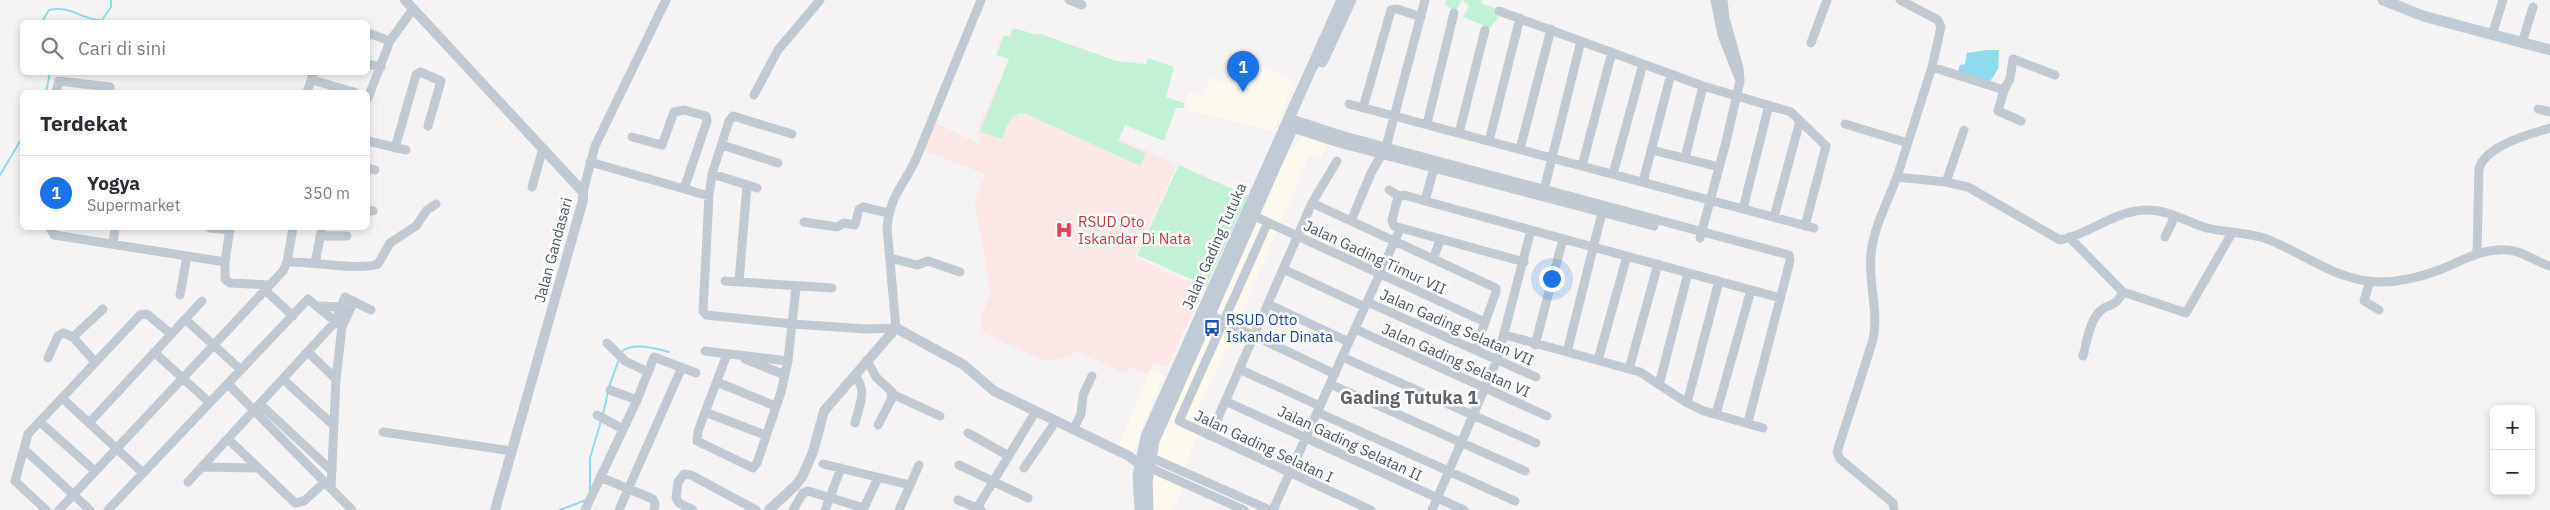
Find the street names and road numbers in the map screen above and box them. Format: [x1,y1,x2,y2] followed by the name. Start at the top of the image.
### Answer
[1178,180,1250,312] street label: Jalan Gading Tutuka
[530,195,576,305] street label: Jalan Gandasari
[1301,216,1449,298] street label: Jalan Gading Timur VII
[1377,285,1537,369] street label: Jalan Gading Selatan VII
[1379,319,1533,401] street label: Jalan Gading Selatan VI
[1275,401,1425,485] street label: Jalan Gading Selatan II
[1192,405,1336,487] street label: Jalan Gading Selatan I

